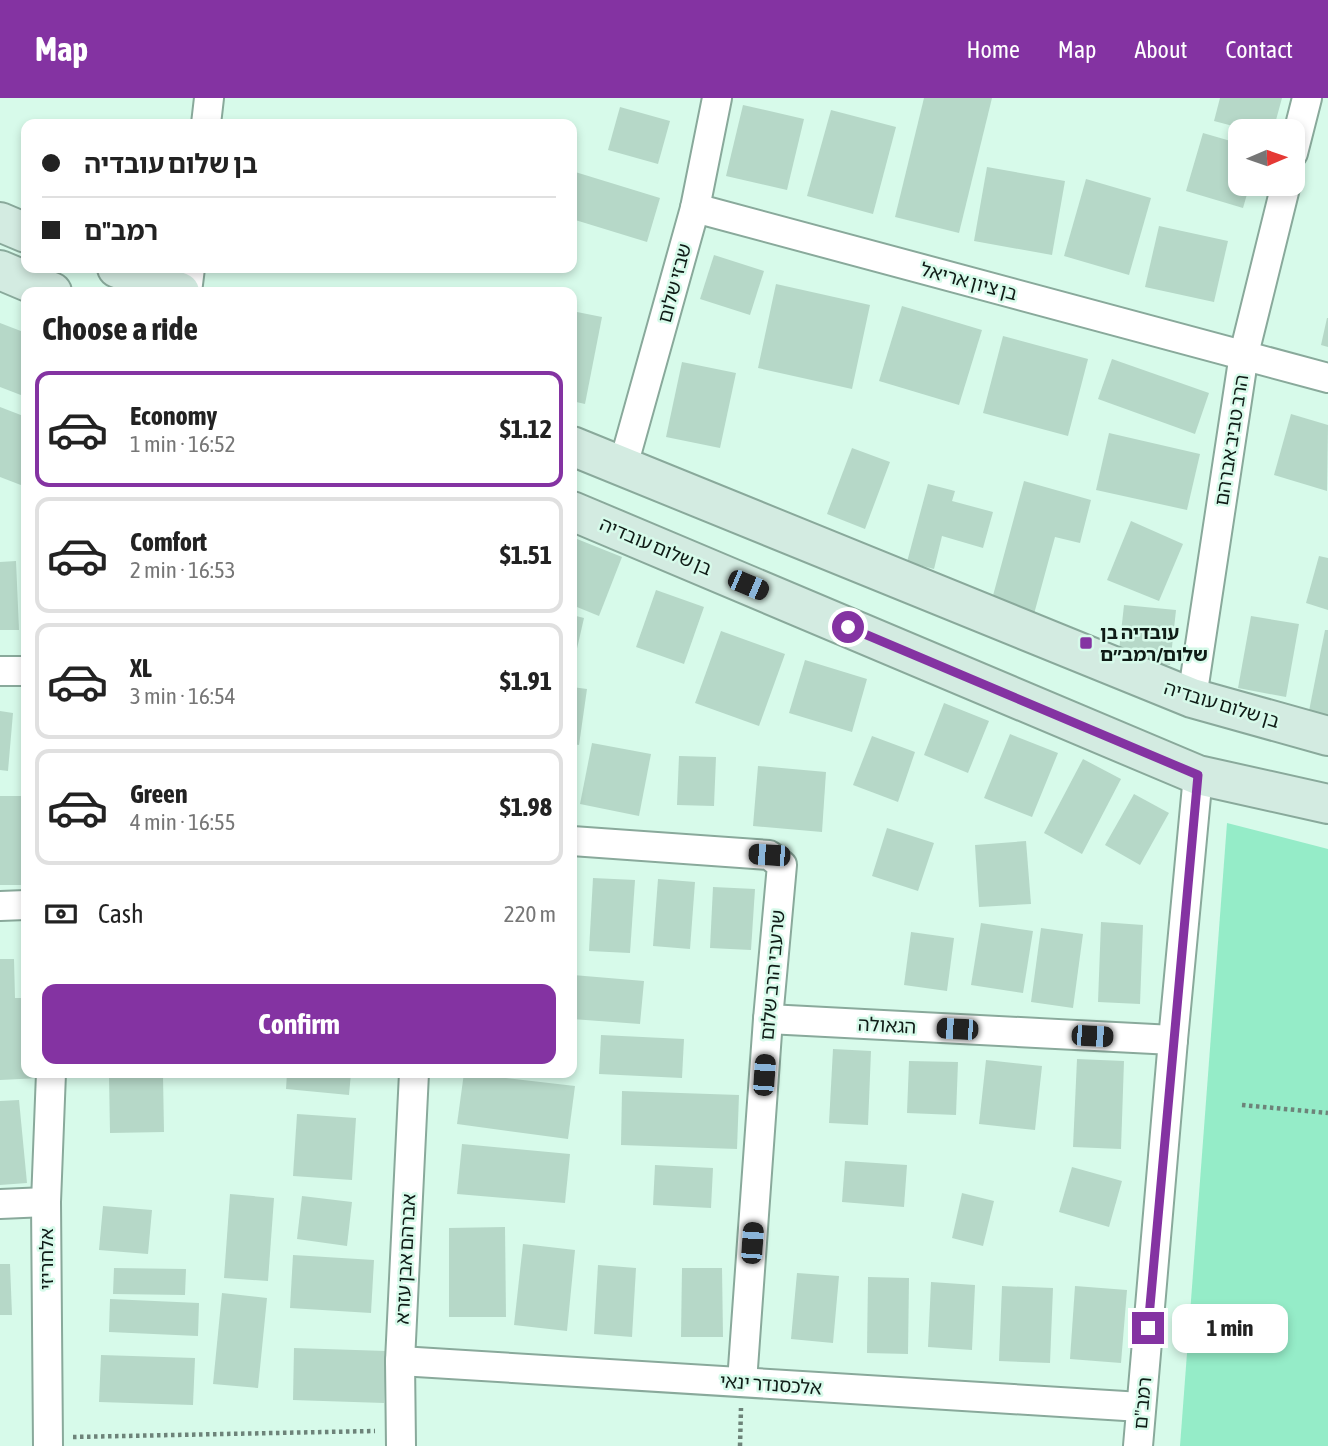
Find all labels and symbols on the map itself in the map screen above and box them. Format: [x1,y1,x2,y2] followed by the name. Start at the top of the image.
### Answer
[1228,119,1306,196] north arrow
[653,241,695,325] street label: שבזי שלום
[918,258,1020,305] street label: בן ציון אריאל
[1210,373,1252,507] street label: הרב טביב אברהם
[597,513,715,580] street label: בן שלום עובדיה
[725,567,772,603] car
[832,611,864,643] route start
[1100,621,1208,665] place label: עובדיה בן שלום/רמב״ם
[1078,635,1094,651] marker: עובדיה בן שלום/רמב״ם
[1162,676,1283,732] street label: בן שלום עובדיה
[748,843,791,867] car
[755,909,789,1041] street label: שרעבי הרב שלום
[857,1012,917,1038] street label: הגאולה
[936,1017,979,1041] car
[1071,1024,1114,1048] car
[753,1053,776,1097] car
[391,1193,419,1325] street label: אברהם אבן עזרא
[741,1221,764,1265] car
[35,1228,57,1290] street label: אלחריזי
[1172,1304,1288,1352] callout: 1 min
[1132,1312,1164,1344] route end
[719,1369,823,1399] street label: אלכסנדר ינאי
[1129,1376,1155,1430] street label: רמב"ם

